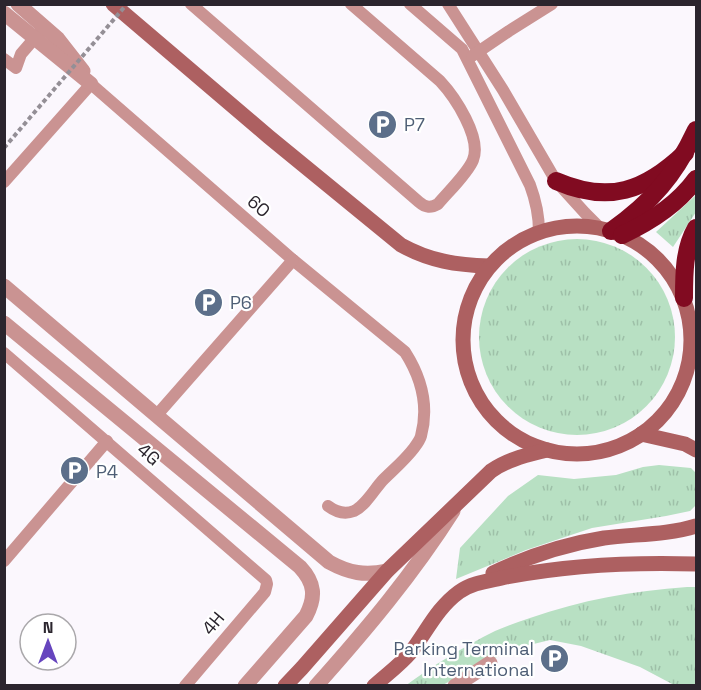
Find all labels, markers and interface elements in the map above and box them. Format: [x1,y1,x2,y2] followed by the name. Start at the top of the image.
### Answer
[367,108,399,140] parking icon: P7
[404,113,425,136] place label: P7
[243,190,275,222] street label: 6O
[193,286,225,318] parking icon: P6
[230,291,252,314] place label: P6
[133,438,165,470] street label: 4G
[59,455,91,487] parking icon: P4
[96,460,118,483] place label: P4
[197,607,229,639] street label: 4H
[18,612,78,672] north arrow
[43,617,53,638] text: N
[394,637,534,681] place label: Parking Terminal International
[539,642,571,674] parking icon: Parking Terminal International

